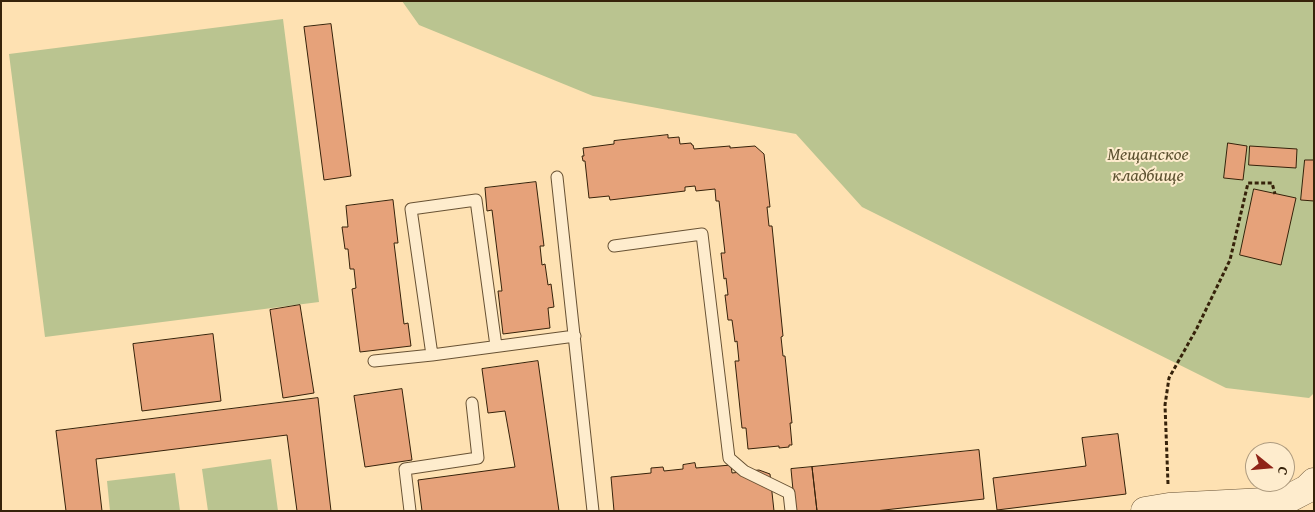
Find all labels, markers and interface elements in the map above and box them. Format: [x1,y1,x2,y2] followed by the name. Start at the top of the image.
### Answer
[1107,144,1189,186] park label: Мещанское кладбище
[1245,442,1295,492] north arrow
[1273,464,1294,478] text: С

